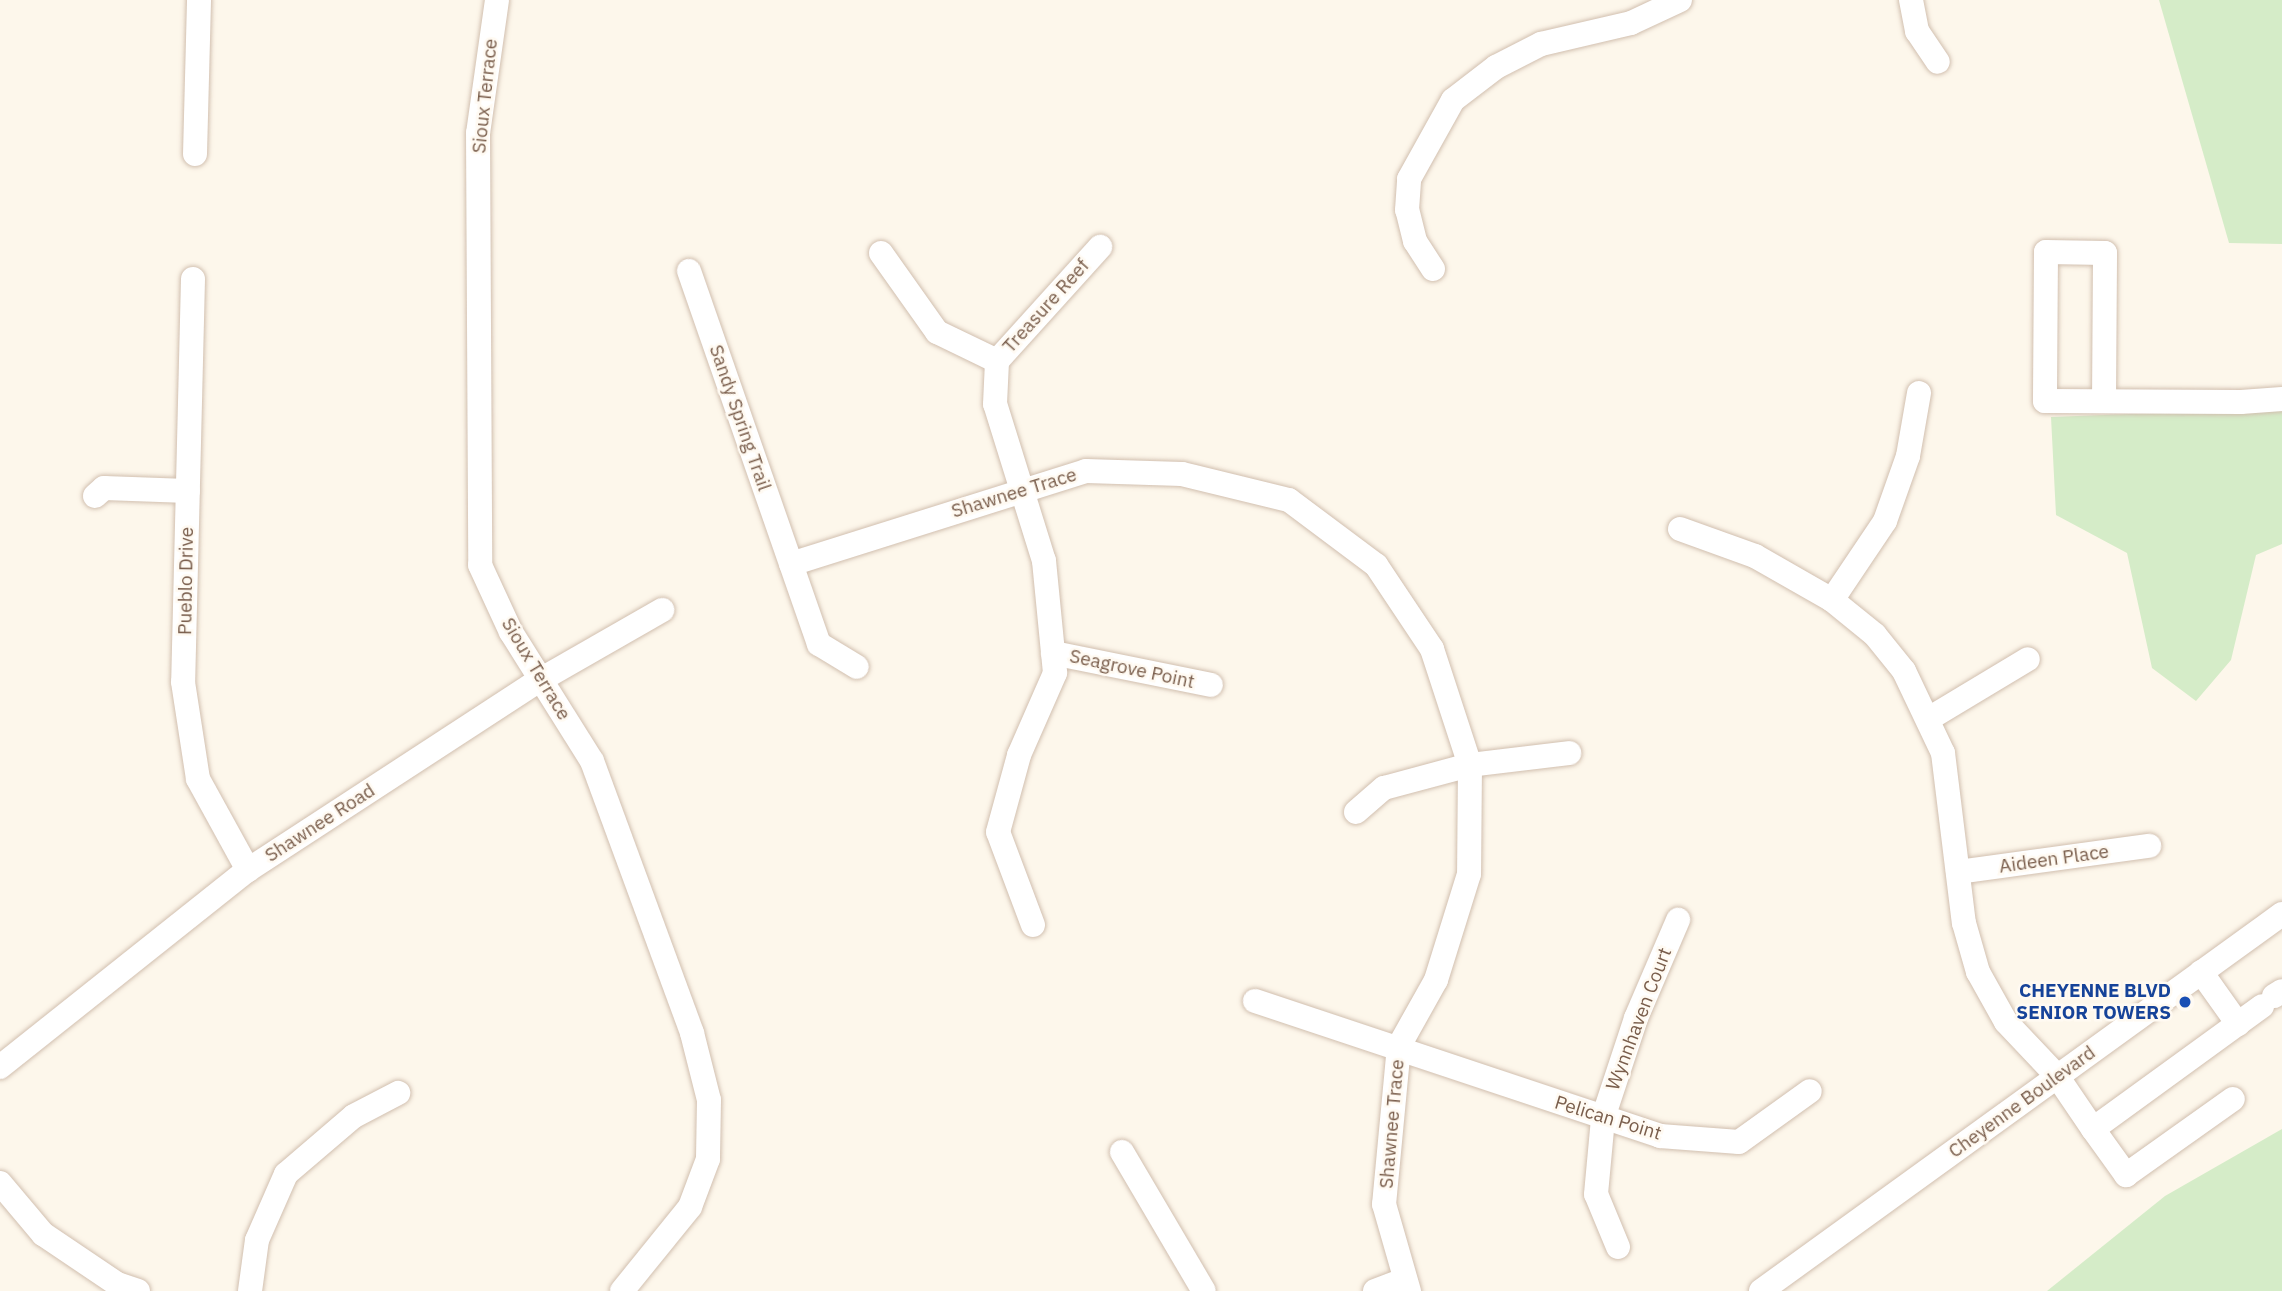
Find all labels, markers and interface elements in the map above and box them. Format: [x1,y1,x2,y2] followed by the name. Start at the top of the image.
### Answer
[468,37,502,155] street label: Sioux Terrace
[998,254,1094,358] street label: Treasure Reef
[704,342,776,494] street label: Sandy Spring Trail
[949,463,1079,523] street label: Shawnee Trace
[174,527,198,635] street label: Pueblo Drive
[497,614,575,724] street label: Sioux Terrace
[1067,645,1197,693] street label: Seagrove Point
[261,779,379,867] street label: Shawnee Road
[1998,840,2110,878] street label: Aideen Place
[1601,945,1677,1093] street label: Wynnhaven Court
[2016,980,2171,1024] place label: CHEYENNE BLVD SENIOR TOWERS
[2177,994,2193,1010] marker: CHEYENNE BLVD SENIOR TOWERS
[1944,1041,2100,1163] street label: Cheyenne Boulevard
[1375,1058,1409,1190] street label: Shawnee Trace
[1552,1091,1664,1145] street label: Pelican Point

